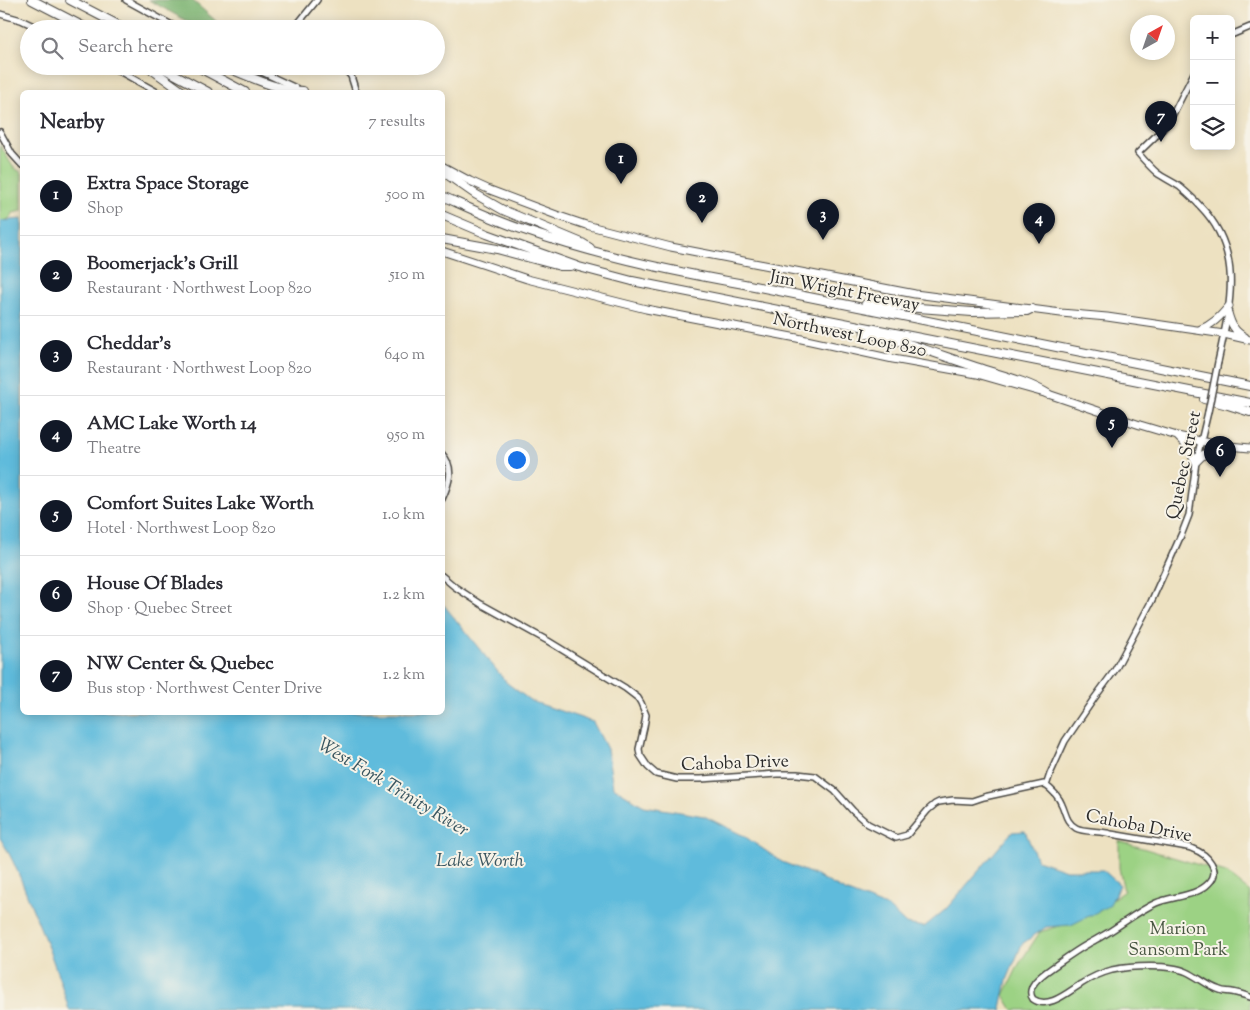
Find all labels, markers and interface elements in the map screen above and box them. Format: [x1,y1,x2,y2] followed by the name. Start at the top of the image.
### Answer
[1130,15,1175,60] north arrow
[1190,15,1235,150] map controls
[1190,15,1235,60] button: +
[20,20,445,75] search box
[38,34,66,62] icon: search
[78,34,173,61] text: Search here
[1190,60,1235,105] button: −
[1145,101,1177,142] pin: 7
[1190,105,1235,150] button: layers
[40,108,105,138] text: Nearby
[369,111,425,134] text: 7 results
[605,143,637,184] pin: 1
[87,171,249,198] text: Extra Space Storage
[686,182,718,223] pin: 2
[53,184,59,207] text: 1
[386,184,425,207] text: 500 m
[87,198,123,221] text: Shop
[807,199,839,240] pin: 3
[1023,203,1055,244] pin: 4
[87,251,238,278] text: Boomerjack's Grill
[52,264,60,287] text: 2
[389,264,425,287] text: 510 m
[766,264,922,319] street label: Jim Wright Freeway
[87,278,312,301] text: Restaurant · Northwest Loop 820
[770,307,929,365] street label: Northwest Loop 820
[87,331,171,358] text: Cheddar's
[53,344,59,367] text: 3
[384,344,425,367] text: 640 m
[87,358,312,381] text: Restaurant · Northwest Loop 820
[1096,407,1128,448] pin: 5
[1161,409,1209,522] street label: Quebec Street
[87,411,257,438] text: AMC Lake Worth 14
[52,424,60,447] text: 4
[386,424,425,447] text: 950 m
[1204,436,1236,477] pin: 6
[87,438,141,461] text: Theatre
[504,447,530,473] your location
[87,491,314,518] text: Comfort Suites Lake Worth
[53,504,59,527] text: 5
[382,504,425,527] text: 1.0 km
[87,518,276,541] text: Hotel · Northwest Loop 820
[87,571,223,598] text: House Of Blades
[52,584,60,607] text: 6
[383,584,425,607] text: 1.2 km
[87,598,232,621] text: Shop · Quebec Street
[87,651,274,678] text: NW Center & Quebec
[52,664,60,687] text: 7
[383,664,425,687] text: 1.2 km
[87,678,322,701] text: Bus stop · Northwest Center Drive
[312,732,474,844] water label: West Fork Trinity River
[681,749,789,779] street label: Cahoba Drive
[1083,804,1194,850] street label: Cahoba Drive
[436,848,525,875] water label: Lake Worth
[1128,917,1228,964] park label: Marion Sansom Park

